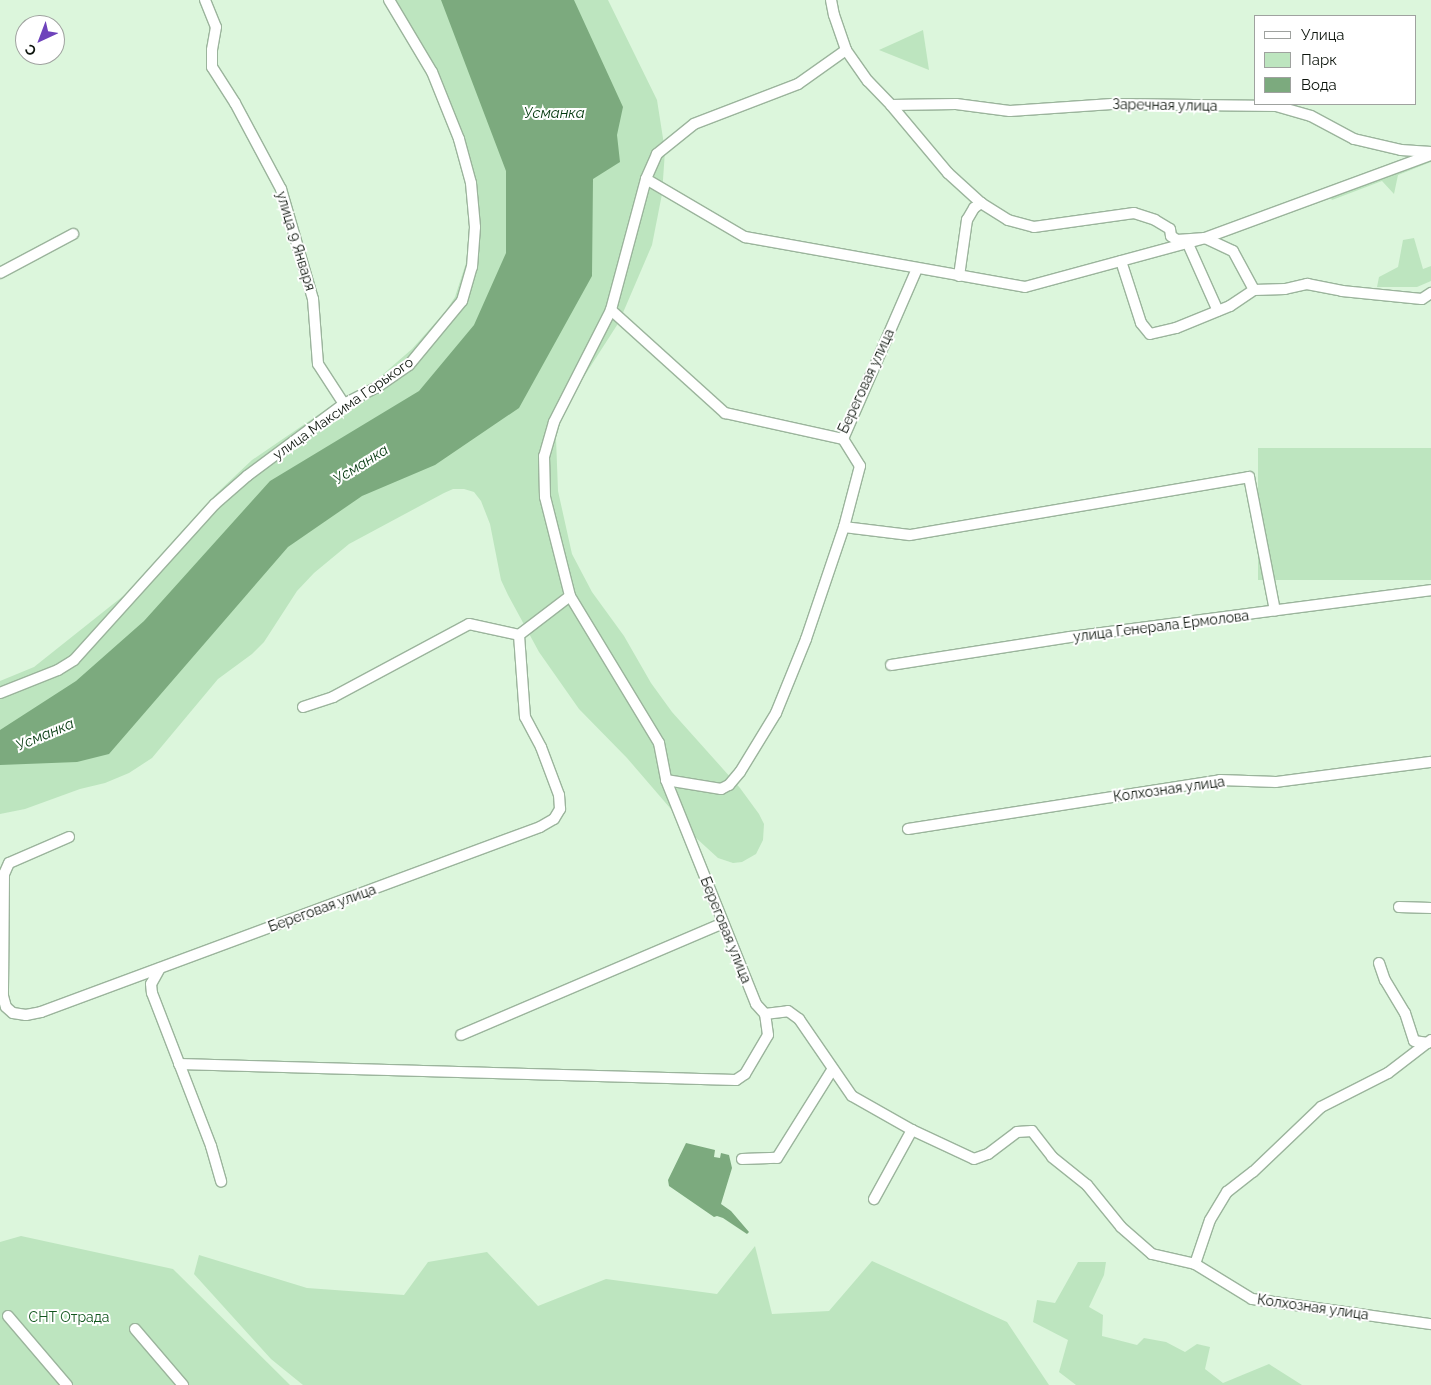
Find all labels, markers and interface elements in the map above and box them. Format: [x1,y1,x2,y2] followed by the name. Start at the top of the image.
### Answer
[15,15,65,65] north arrow
[1254,15,1416,105] legend
[1301,26,1345,44] text: Улица
[21,41,39,59] text: С
[1301,51,1337,69] text: Парк
[1301,76,1337,94] text: Вода
[1112,96,1218,114] street label: Заречная улица
[523,105,585,123] water label: Усманка
[273,189,319,293] street label: улица 9 Января
[834,326,898,436] street label: Береговая улица
[270,353,416,463] street label: улица Максима Горького
[330,441,392,489] water label: Усманка
[1072,607,1250,645] street label: улица Генерала Ермолова
[13,715,77,755] water label: Усманка
[1112,773,1226,805] street label: Колхозная улица
[697,874,755,986] street label: Береговая улица
[266,881,378,935] street label: Береговая улица
[1256,1291,1370,1323] street label: Колхозная улица
[28,1309,110,1325] park label: СНТ Отрада

